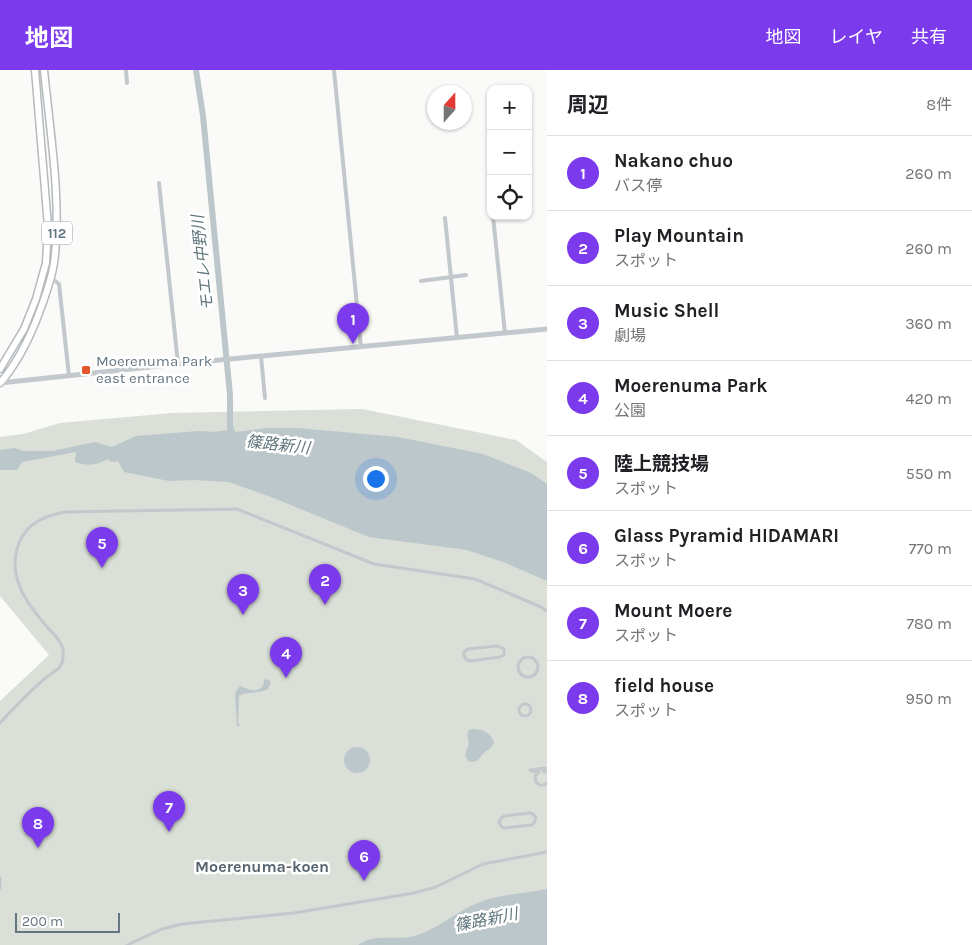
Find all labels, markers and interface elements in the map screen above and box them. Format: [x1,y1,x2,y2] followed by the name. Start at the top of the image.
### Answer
[25,24,73,52] text: 地図
[766,26,802,48] text: 地図
[830,26,883,48] text: レイヤ
[911,26,947,48] text: 共有
[427,85,472,130] north arrow
[487,85,532,220] map controls
[487,85,532,130] button: +
[567,93,609,117] text: 周辺
[926,95,952,114] text: 8件
[487,130,532,175] button: −
[614,150,733,172] text: Nakano chuo
[580,164,586,183] text: 1
[905,164,952,183] text: 260 m
[487,175,532,220] button: locate
[614,176,662,195] text: バス停
[188,212,217,312] water label: モエレ中野川
[42,222,72,244] road number: 112
[614,225,744,247] text: Play Mountain
[578,239,588,258] text: 2
[905,239,952,258] text: 260 m
[614,251,678,270] text: スポット
[614,300,719,322] text: Music Shell
[337,303,369,344] pin: 1
[578,314,588,333] text: 3
[905,314,952,333] text: 360 m
[614,326,646,345] text: 劇場
[96,352,212,387] place label: Moerenuma Park east entrance
[80,364,92,376] marker: Moerenuma Park east entrance
[614,375,768,397] text: Moerenuma Park
[578,389,588,408] text: 4
[906,389,952,408] text: 420 m
[614,401,646,420] text: 公園
[245,432,313,457] water label: 篠路新川
[614,453,709,475] text: 陸上競技場
[578,464,588,483] text: 5
[906,464,952,483] text: 550 m
[363,466,389,492] your location
[614,479,678,498] text: スポット
[614,525,839,547] text: Glass Pyramid HIDAMARI
[86,527,118,568] pin: 5
[578,539,588,558] text: 6
[909,539,952,558] text: 770 m
[614,551,678,570] text: スポット
[309,564,341,605] pin: 2
[227,574,259,615] pin: 3
[614,600,732,622] text: Mount Moere
[579,614,587,633] text: 7
[906,614,952,633] text: 780 m
[614,626,678,645] text: スポット
[270,637,302,678] pin: 4
[614,675,714,697] text: field house
[578,689,588,708] text: 8
[905,689,952,708] text: 950 m
[614,701,678,720] text: スポット
[153,791,185,832] pin: 7
[22,807,54,848] pin: 8
[348,840,380,881] pin: 6
[195,857,329,876] district label: Moerenuma-koen
[453,904,521,935] water label: 篠路新川
[15,910,120,933] scale bar
[22,913,63,930] text: 200 m

